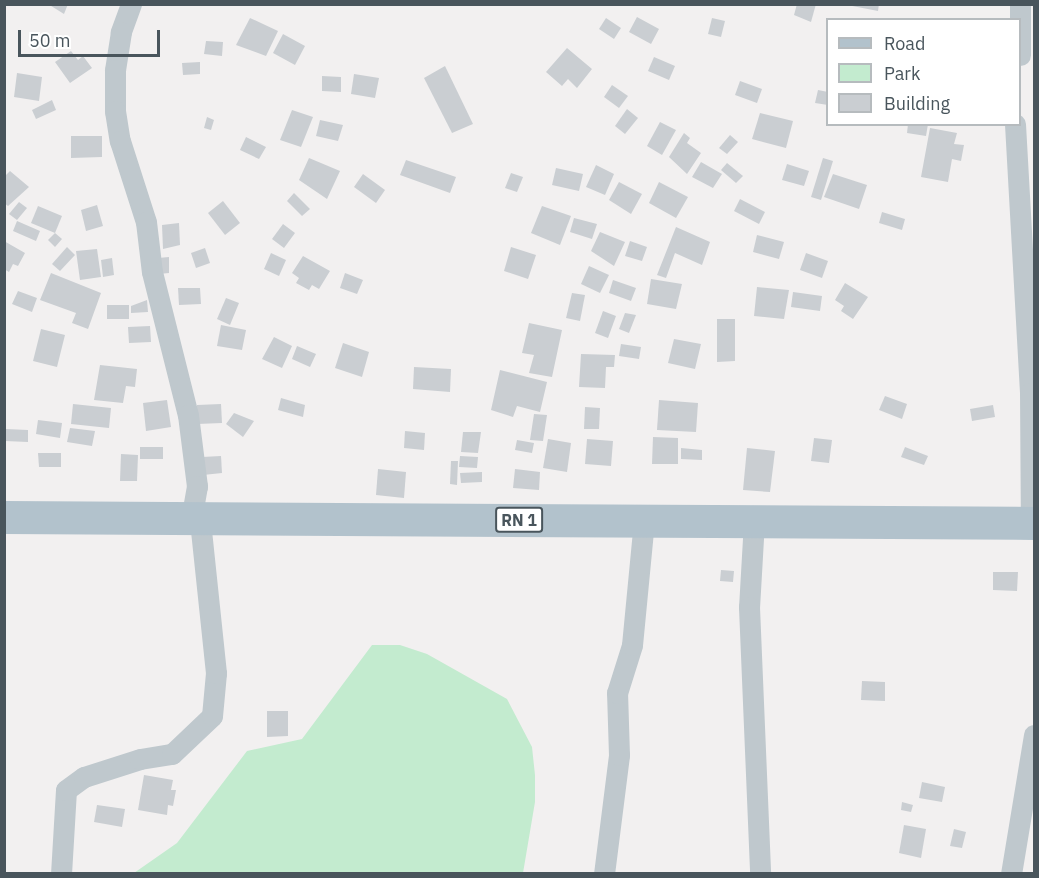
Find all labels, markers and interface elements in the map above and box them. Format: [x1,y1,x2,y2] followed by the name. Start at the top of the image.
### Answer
[21,18,164,56] scale bar
[826,18,1021,126] legend
[29,29,71,52] text: 50 m
[884,32,925,55] text: Road
[884,62,920,85] text: Park
[884,92,950,115] text: Building
[495,507,543,533] road number: RN 1

